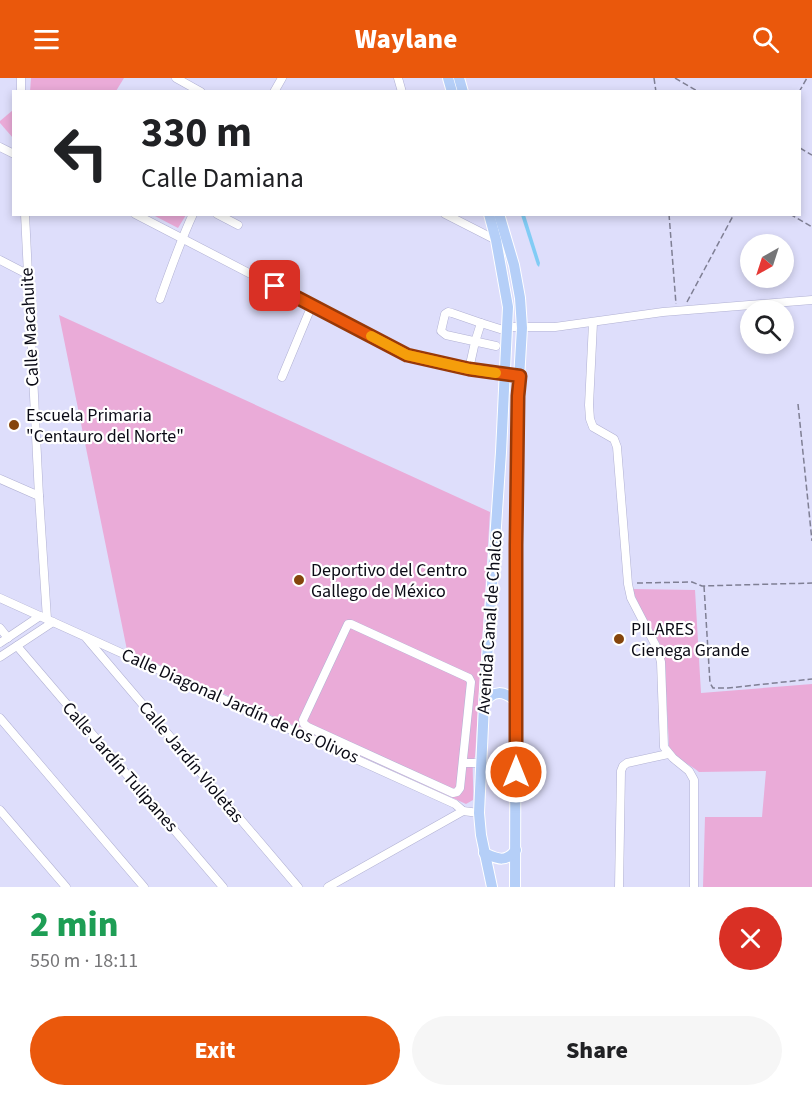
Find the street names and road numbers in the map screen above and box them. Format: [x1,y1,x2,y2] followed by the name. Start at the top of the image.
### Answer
[14,267,46,387] street label: Calle Macahuite
[471,529,509,715] street label: Avenida Canal de Chalco
[117,642,363,770] street label: Calle Diagonal Jardín de los Olivos
[56,696,184,838] street label: Calle Jardín Tulipanes
[133,696,249,828] street label: Calle Jardín Violetas

